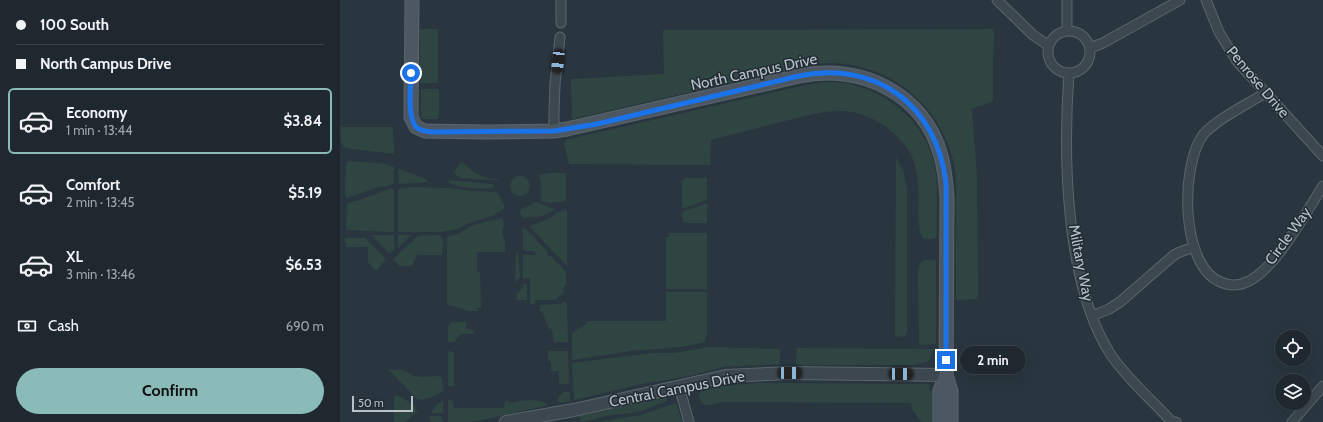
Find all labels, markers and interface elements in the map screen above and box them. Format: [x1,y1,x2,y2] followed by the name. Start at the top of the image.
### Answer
[40,16,109,34] text: 100 South
[1223,42,1293,122] street label: Penrose Drive
[551,48,565,74] car
[689,50,819,94] street label: North Campus Drive
[40,55,171,73] text: North Campus Drive
[402,64,420,82] route start
[18,103,54,139] icon: car
[66,104,127,122] text: Economy
[284,112,322,130] text: $3.84
[66,122,133,138] text: 1 min · 13:44
[18,175,54,211] icon: car
[66,176,120,194] text: Comfort
[288,184,322,202] text: $5.19
[66,194,135,210] text: 2 min · 13:45
[1261,203,1315,268] street label: Circle Way
[1065,223,1097,303] street label: Military Way
[18,247,54,283] icon: car
[66,248,83,266] text: XL
[285,256,322,274] text: $6.53
[66,266,135,282] text: 3 min · 13:46
[16,315,38,337] icon: cash
[48,317,79,335] text: Cash
[286,318,324,334] text: 690 m
[1275,330,1311,410] map controls
[1275,330,1311,366] button: locate
[960,346,1026,374] callout: 2 min
[937,351,955,369] route end
[977,352,1009,368] text: 2 min
[608,367,747,411] street label: Central Campus Drive
[778,367,802,379] car
[16,368,324,414] button: Confirm
[889,368,913,380] car
[1275,374,1311,410] button: layers
[352,394,413,413] scale bar
[358,396,384,410] text: 50 m

